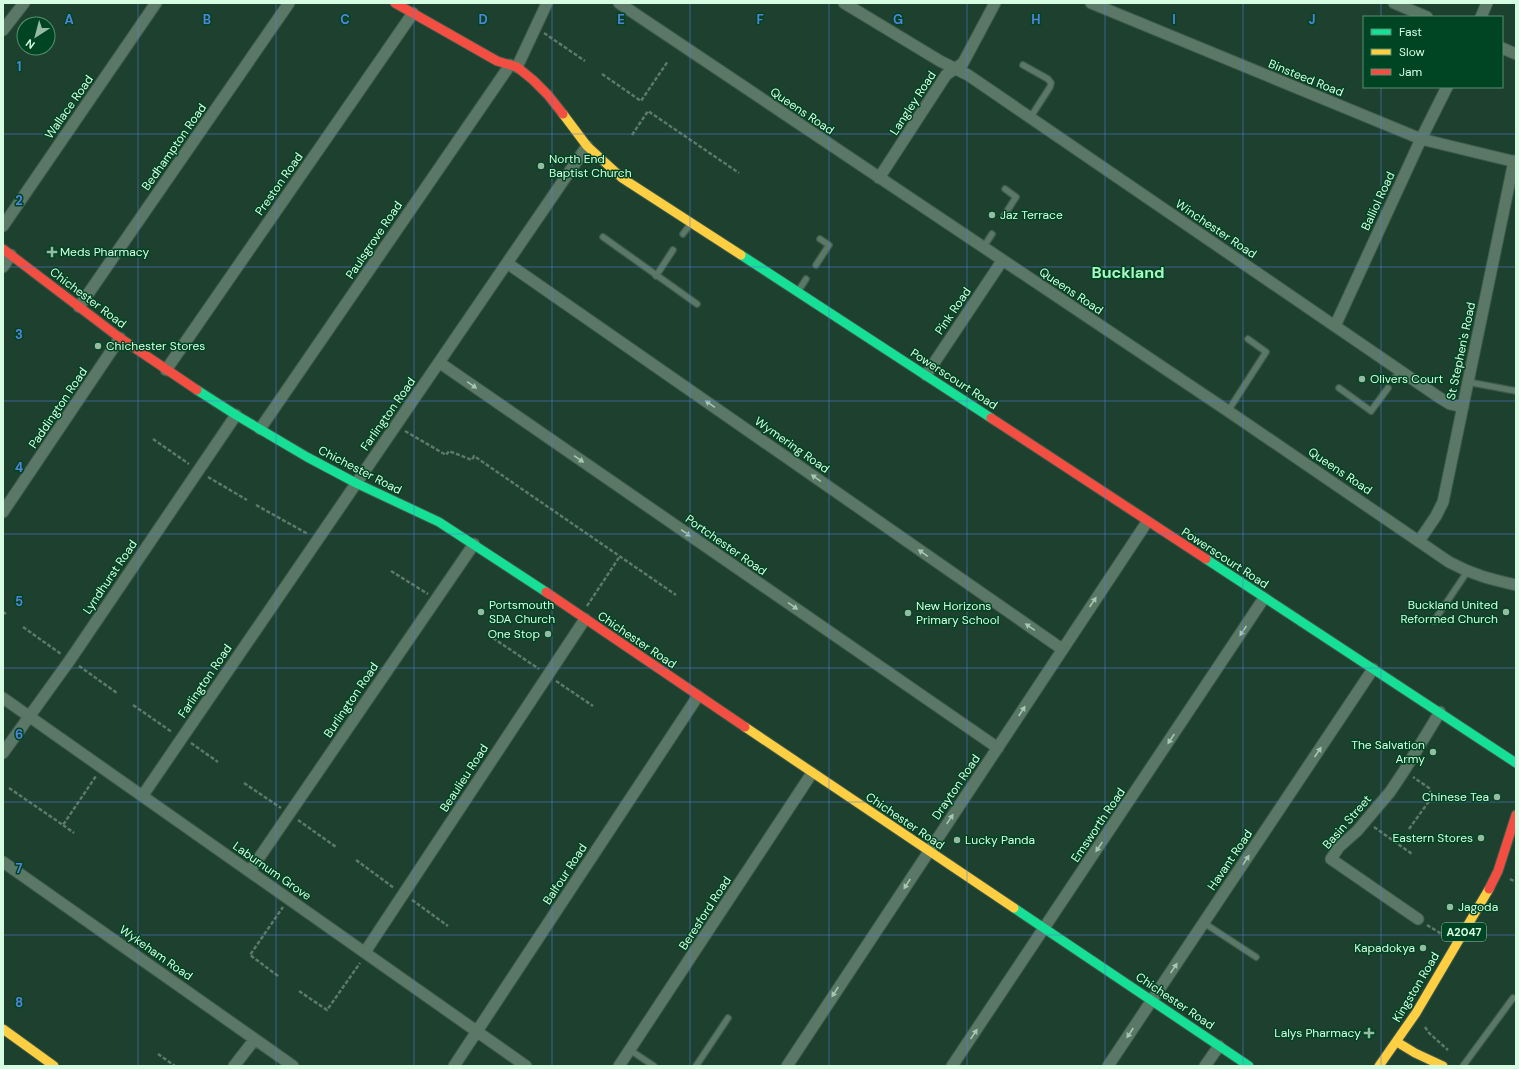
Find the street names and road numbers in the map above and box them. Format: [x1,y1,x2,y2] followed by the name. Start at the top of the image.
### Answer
[1266,56,1346,100] street label: Binsteed Road
[886,68,940,138] street label: Langley Road
[41,72,97,142] street label: Wallace Road
[767,84,837,138] street label: Queens Road
[138,100,210,194] street label: Bedhampton Road
[251,149,307,219] street label: Preston Road
[1357,169,1399,233] street label: Balliol Road
[1172,196,1260,262] street label: Winchester Road
[342,198,406,282] street label: Paulsgrove Road
[47,264,129,332] street label: Chichester Road
[1036,264,1106,318] street label: Queens Road
[931,284,975,338] street label: Pink Road
[1443,301,1479,401] street label: St Stephen's Road
[907,345,1001,413] street label: Powerscourt Road
[25,364,91,452] street label: Paddington Road
[357,374,419,454] street label: Farlington Road
[751,413,833,477] street label: Wymering Road
[316,442,404,498] street label: Chichester Road
[1305,444,1375,498] street label: Queens Road
[682,511,770,579] street label: Portchester Road
[1178,524,1272,592] street label: Powerscourt Road
[79,537,141,617] street label: Lyndhurst Road
[595,608,679,672] street label: Chichester Road
[174,641,236,721] street label: Farlington Road
[320,659,382,741] street label: Burlington Road
[436,741,492,815] street label: Beaulieu Road
[928,751,984,823] street label: Drayton Road
[1067,785,1129,865] street label: Emsworth Road
[863,789,947,853] street label: Chichester Road
[1319,791,1375,852] street label: Basin Street
[1204,827,1256,893] street label: Havant Road
[230,838,315,904] street label: Laburnum Grove
[539,840,591,908] street label: Balfour Road
[675,873,735,953] street label: Beresford Road
[116,922,196,984] street label: Wykeham Road
[1442,923,1486,941] road number: A2047
[1389,949,1443,1025] street label: Kingston Road
[1133,969,1217,1033] street label: Chichester Road

